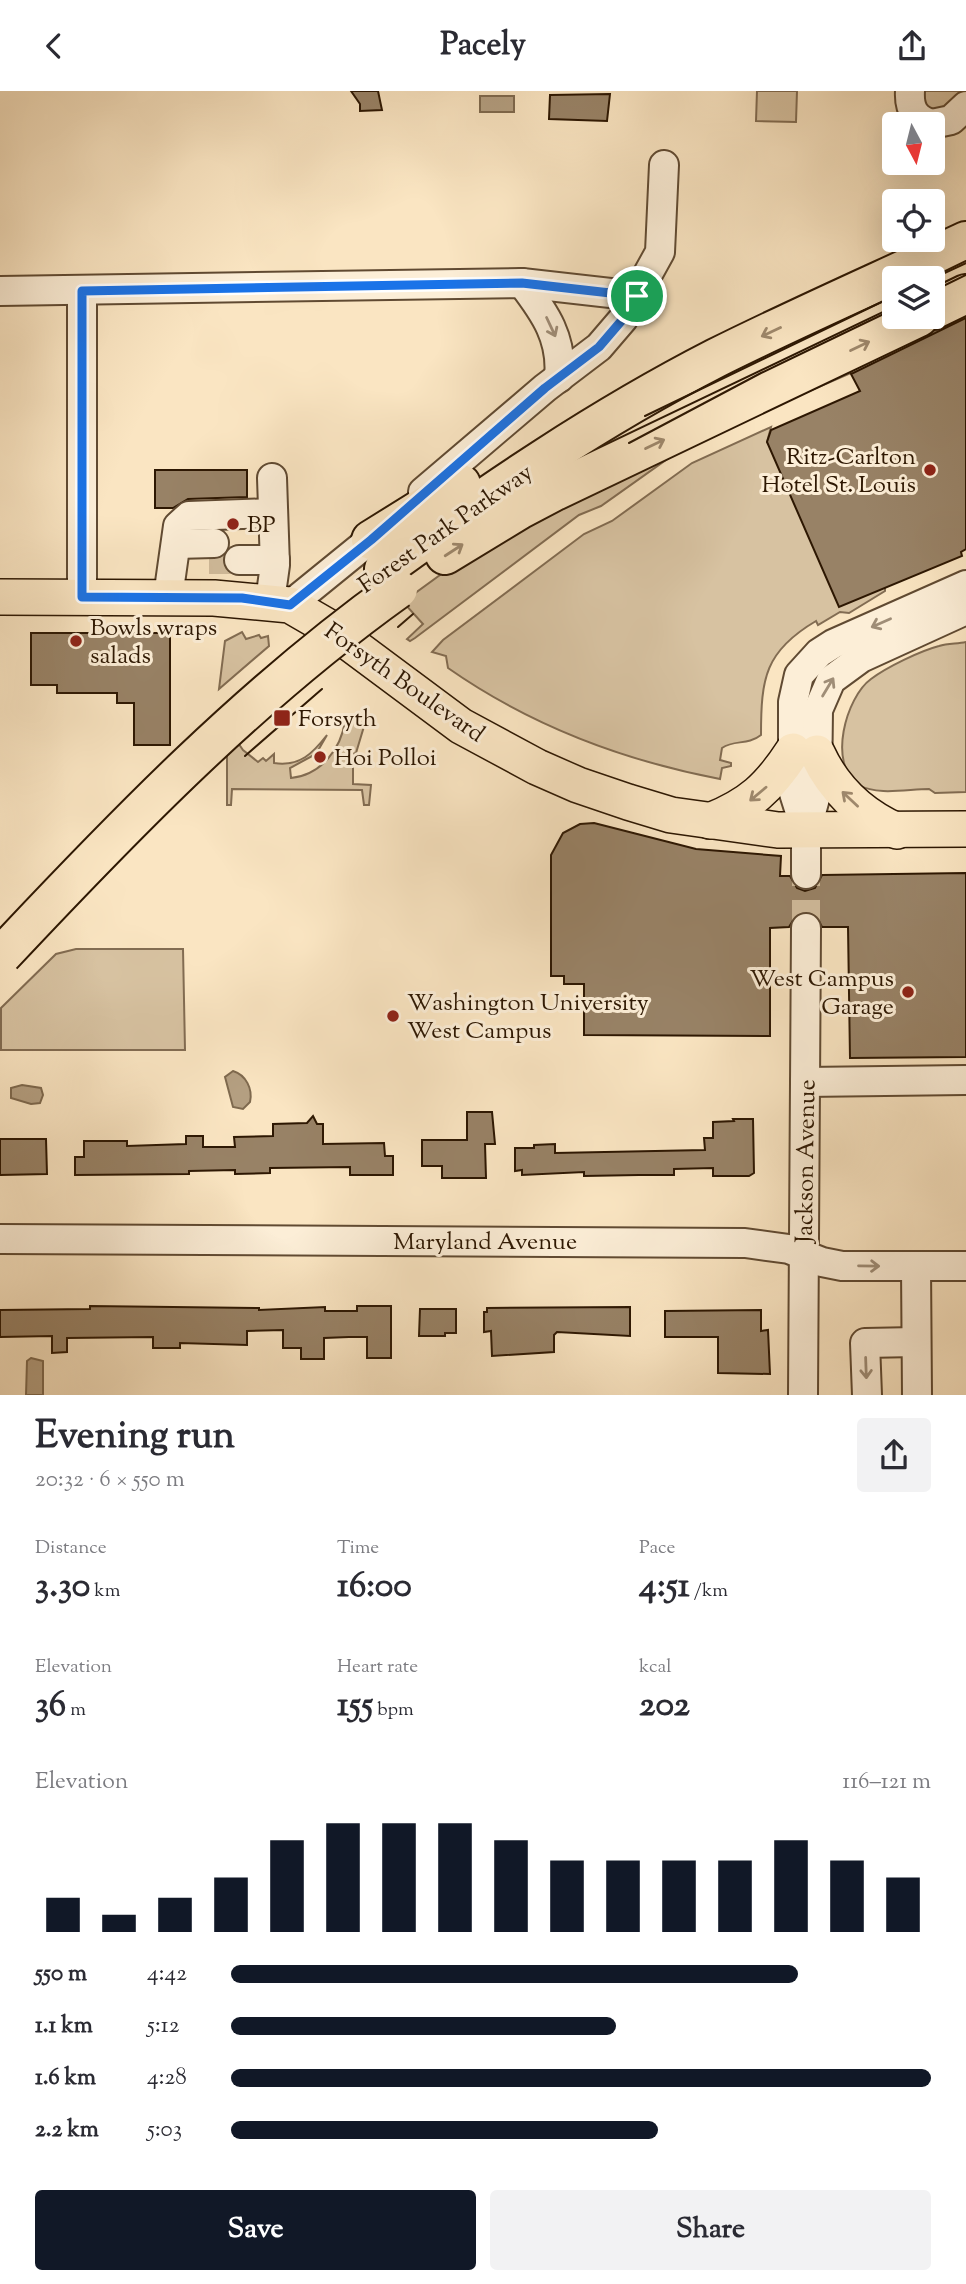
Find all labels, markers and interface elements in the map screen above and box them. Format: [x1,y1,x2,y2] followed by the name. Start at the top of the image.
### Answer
[440,23,526,69] text: Pacely
[35,27,73,65] icon: back
[893,27,931,65] icon: share
[882,112,945,175] north arrow
[882,112,945,329] map controls
[882,189,945,252] button: locate
[607,266,667,326] pin
[882,266,945,329] button: layers
[618,277,656,315] icon: arrive
[545,316,558,337] one-way arrow
[761,326,782,340] one-way arrow
[849,338,870,352] one-way arrow
[644,437,665,450] one-way arrow
[762,441,916,503] place label: Ritz-Carlton Hotel St. Louis
[352,457,540,603] street label: Forest Park Parkway
[922,462,938,478] marker: Ritz-Carlton Hotel St. Louis
[247,509,276,543] place label: BP
[225,516,241,532] marker: BP
[444,542,463,557] one-way arrow
[90,612,217,674] place label: Bowls wraps salads
[319,616,491,748] street label: Forsyth Boulevard
[871,617,892,630] one-way arrow
[68,633,84,649] marker: Bowls wraps salads
[821,677,835,697] one-way arrow
[298,704,377,732] place label: Forsyth
[272,708,292,728] marker: Forsyth
[334,742,437,776] place label: Hoi Polloi
[312,749,328,765] marker: Hoi Polloi
[749,786,767,802] one-way arrow
[841,791,859,807] one-way arrow
[749,963,894,1025] place label: West Campus Garage
[900,984,916,1000] marker: West Campus Garage
[407,987,649,1049] place label: Washington University West Campus
[385,1008,401,1024] marker: Washington University West Campus
[789,1079,825,1245] street label: Jackson Avenue
[393,1226,577,1260] street label: Maryland Avenue
[858,1259,881,1273] one-way arrow
[860,1357,873,1380] one-way arrow
[35,1411,235,1465] text: Evening run
[857,1418,931,1492] button: share
[35,1464,185,1497] text: 20:32 · 6 × 550 m
[35,1535,107,1562] text: Distance
[337,1535,379,1562] text: Time
[639,1535,675,1562] text: Pace
[35,1562,90,1613] text: 3.30
[337,1562,412,1613] text: 16:00
[639,1562,690,1613] text: 4:51
[90,1578,120,1605] text: km
[690,1578,728,1605] text: /km
[35,1654,112,1681] text: Elevation
[337,1654,418,1681] text: Heart rate
[639,1654,672,1681] text: kcal
[35,1681,66,1732] text: 36
[337,1681,373,1732] text: 155
[639,1681,690,1732] text: 202
[66,1697,86,1724] text: m
[373,1697,414,1724] text: bpm
[35,1766,128,1799] text: Elevation
[842,1766,931,1799] text: 116–121 m
[35,1958,87,1991] text: 550 m
[147,1958,187,1991] text: 4:42
[35,2010,93,2043] text: 1.1 km
[147,2010,179,2043] text: 5:12
[35,2062,96,2095] text: 1.6 km
[147,2062,187,2095] text: 4:28
[35,2114,99,2147] text: 2.2 km
[147,2114,182,2147] text: 5:03
[35,2190,476,2270] button: Save
[490,2190,931,2270] button: Share

